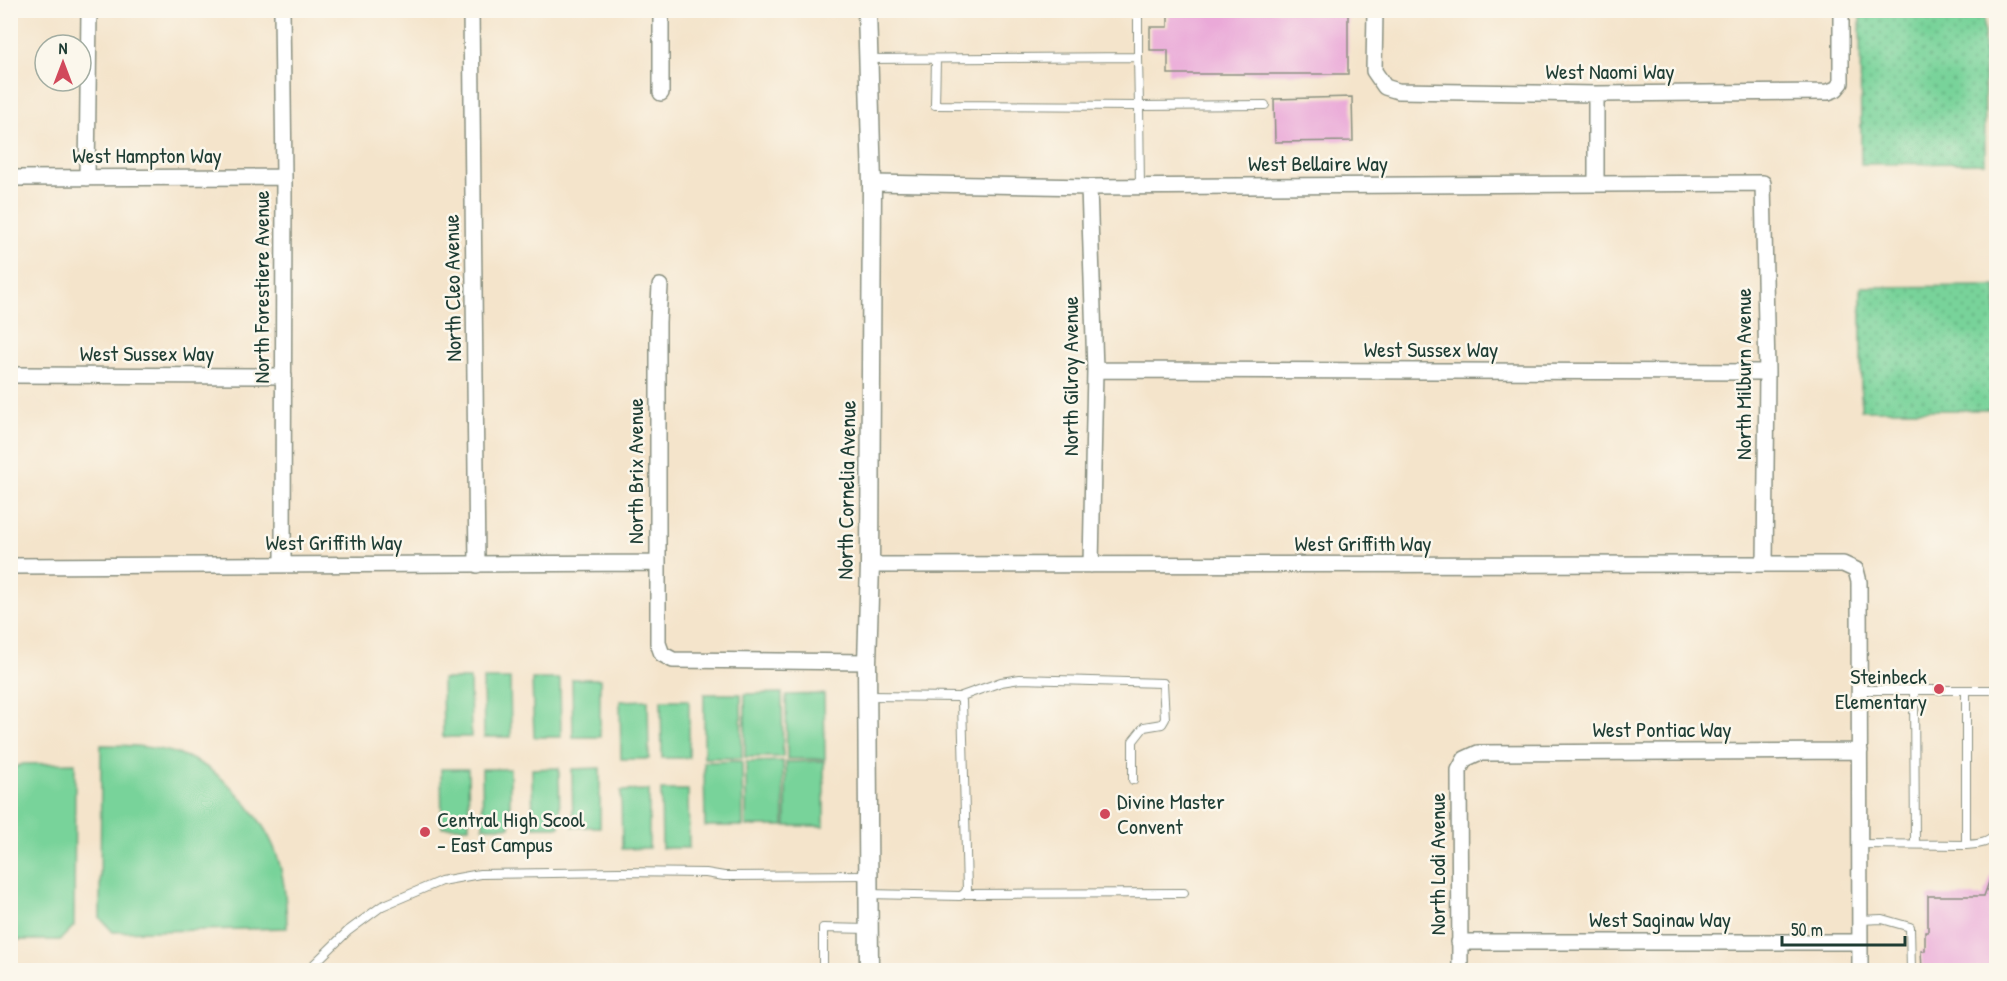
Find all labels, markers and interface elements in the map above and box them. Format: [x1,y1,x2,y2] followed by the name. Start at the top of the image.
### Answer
[33,33,93,93] north arrow
[59,37,68,59] text: N
[1545,56,1675,86] street label: West Naomi Way
[72,140,222,170] street label: West Hampton Way
[1248,148,1388,178] street label: West Bellaire Way
[246,190,276,384] street label: North Forestiere Avenue
[436,214,468,362] street label: North Cleo Avenue
[1728,288,1758,460] street label: North Milburn Avenue
[1055,296,1085,456] street label: North Gilroy Avenue
[1364,334,1498,364] street label: West Sussex Way
[80,338,214,368] street label: West Sussex Way
[620,398,650,544] street label: North Brix Avenue
[829,400,863,580] street label: North Cornelia Avenue
[265,527,403,557] street label: West Griffith Way
[1294,528,1432,558] street label: West Griffith Way
[1835,661,1927,716] place label: Steinbeck Elementary
[1932,682,1946,696] marker: Steinbeck Elementary
[1593,714,1732,744] street label: West Pontiac Way
[1117,786,1225,841] place label: Divine Master Convent
[1422,793,1452,935] street label: North Lodi Avenue
[437,804,585,859] place label: Central High Scool - East Campus
[1098,807,1112,821] marker: Divine Master Convent
[418,825,432,839] marker: Central High Scool - East Campus
[1589,904,1731,934] street label: West Saginaw Way
[1782,909,1905,947] scale bar
[1791,917,1823,942] text: 50 m

